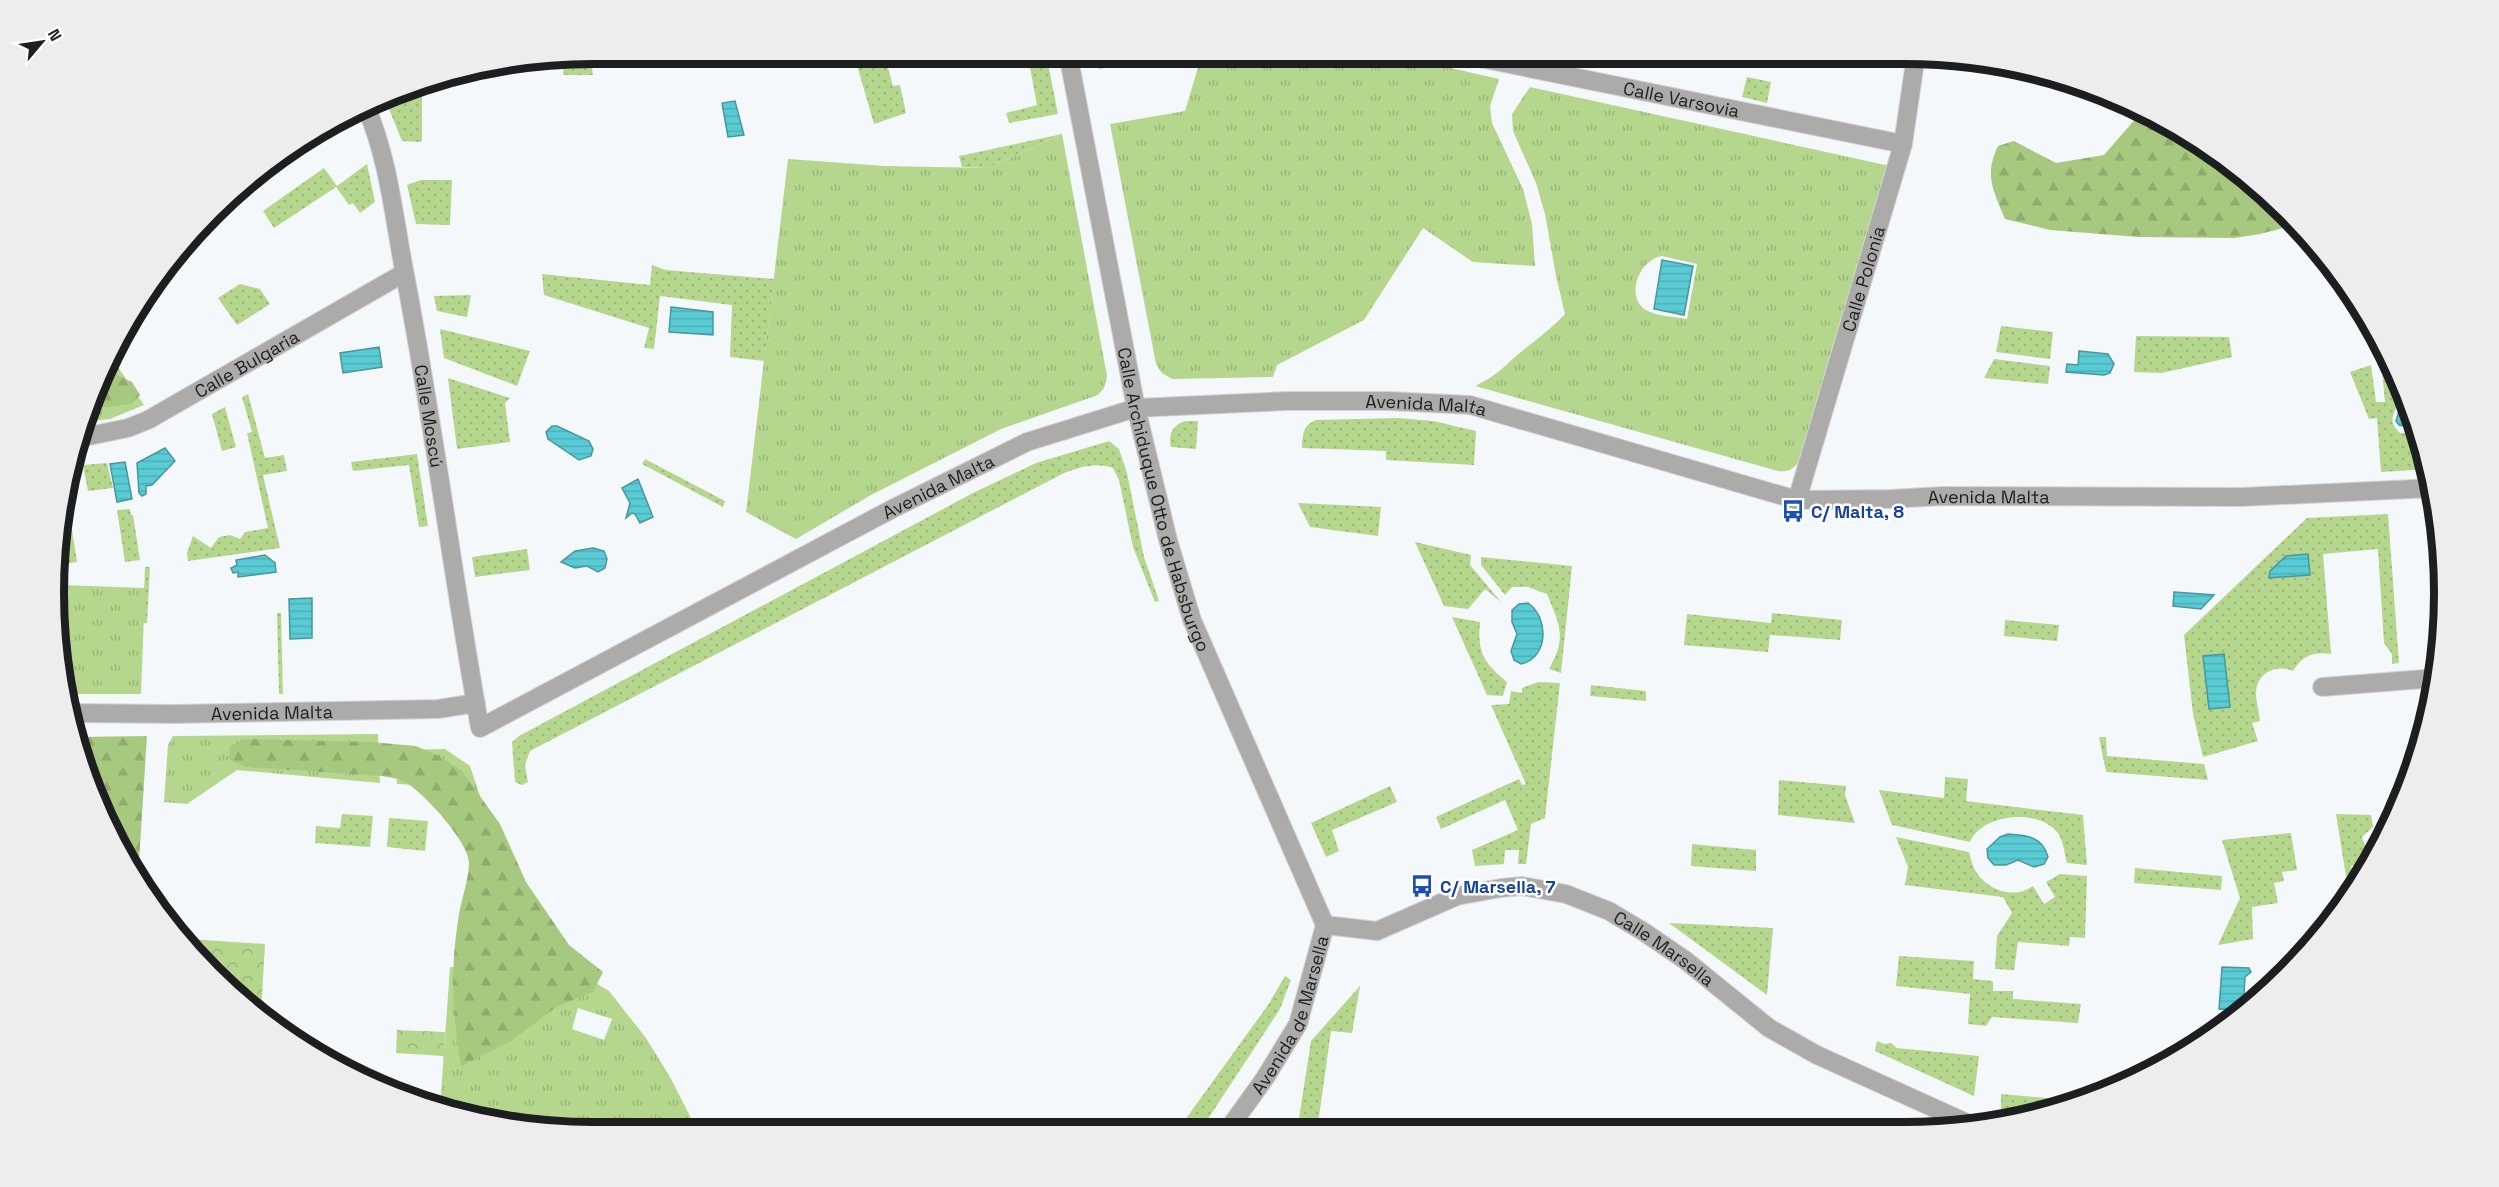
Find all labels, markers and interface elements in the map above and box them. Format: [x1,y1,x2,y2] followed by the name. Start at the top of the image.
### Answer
[12,12,72,72] north arrow
[43,25,66,45] text: N
[1621,76,1742,122] street label: Calle Varsovia
[1836,223,1890,334] street label: Calle Polonia
[190,324,303,403] street label: Calle Bulgaria
[1113,345,1216,655] street label: Calle Archiduque Otto de Habsburgo
[410,363,449,469] street label: Calle Moscú
[1365,389,1490,421] street label: Avenida Malta
[878,449,998,524] street label: Avenida Malta
[1927,484,2050,508] street label: Avenida Malta
[1780,498,1806,524] bus stop icon: C/ Malta, 8
[1811,500,1904,523] place label: C/ Malta, 8
[211,699,333,725] street label: Avenida Malta
[1409,873,1435,899] bus stop icon: C/ Marsella, 7
[1440,875,1555,898] place label: C/ Marsella, 7
[1610,905,1719,991] street label: Calle Marsella
[1246,933,1333,1099] street label: Avenida de Marsella

